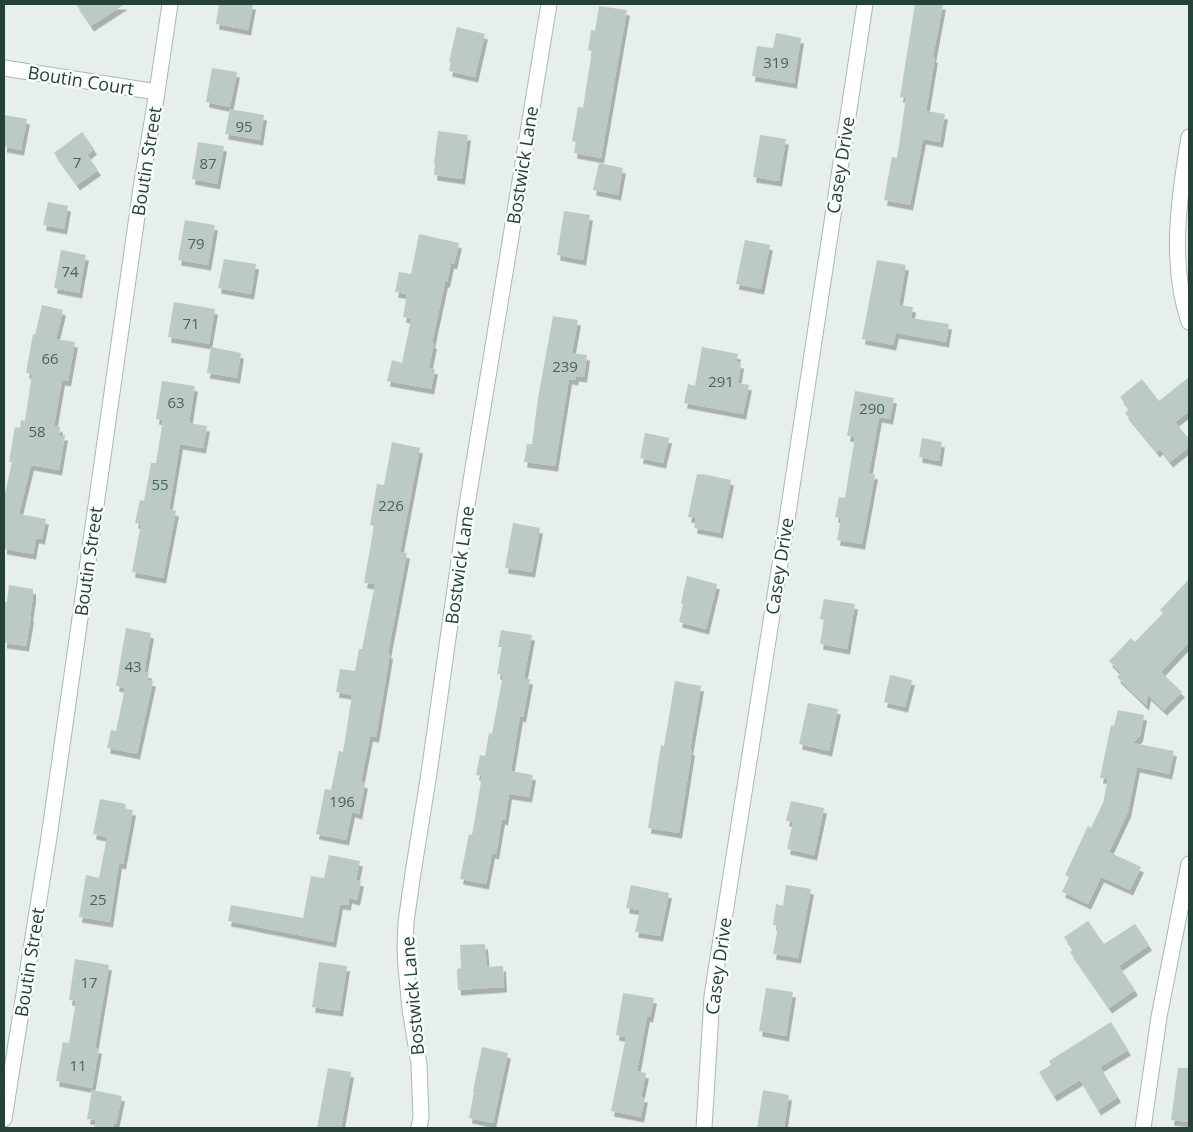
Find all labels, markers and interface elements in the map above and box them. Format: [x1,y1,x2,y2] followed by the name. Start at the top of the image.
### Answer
[763,52,789,72] house number: 319
[26,60,136,100] street label: Boutin Court
[501,104,543,226] street label: Bostwick Lane
[126,105,166,217] street label: Boutin Street
[820,115,860,215] street label: Casey Drive
[235,116,253,136] house number: 95
[73,152,81,172] house number: 7
[199,153,217,173] house number: 87
[187,233,205,253] house number: 79
[61,261,79,281] house number: 74
[182,313,200,333] house number: 71
[41,348,59,368] house number: 66
[552,356,578,376] house number: 239
[708,371,734,391] house number: 291
[167,392,185,412] house number: 63
[859,398,885,418] house number: 290
[28,421,46,441] house number: 58
[151,474,169,494] house number: 55
[378,495,404,515] house number: 226
[439,504,479,626] street label: Bostwick Lane
[68,505,108,617] street label: Boutin Street
[759,516,799,616] street label: Casey Drive
[124,656,142,676] house number: 43
[329,791,355,811] house number: 196
[89,889,107,909] house number: 25
[9,906,49,1018] street label: Boutin Street
[699,916,737,1016] street label: Casey Drive
[395,936,429,1056] street label: Bostwick Lane
[80,972,98,992] house number: 17
[69,1055,87,1075] house number: 11

